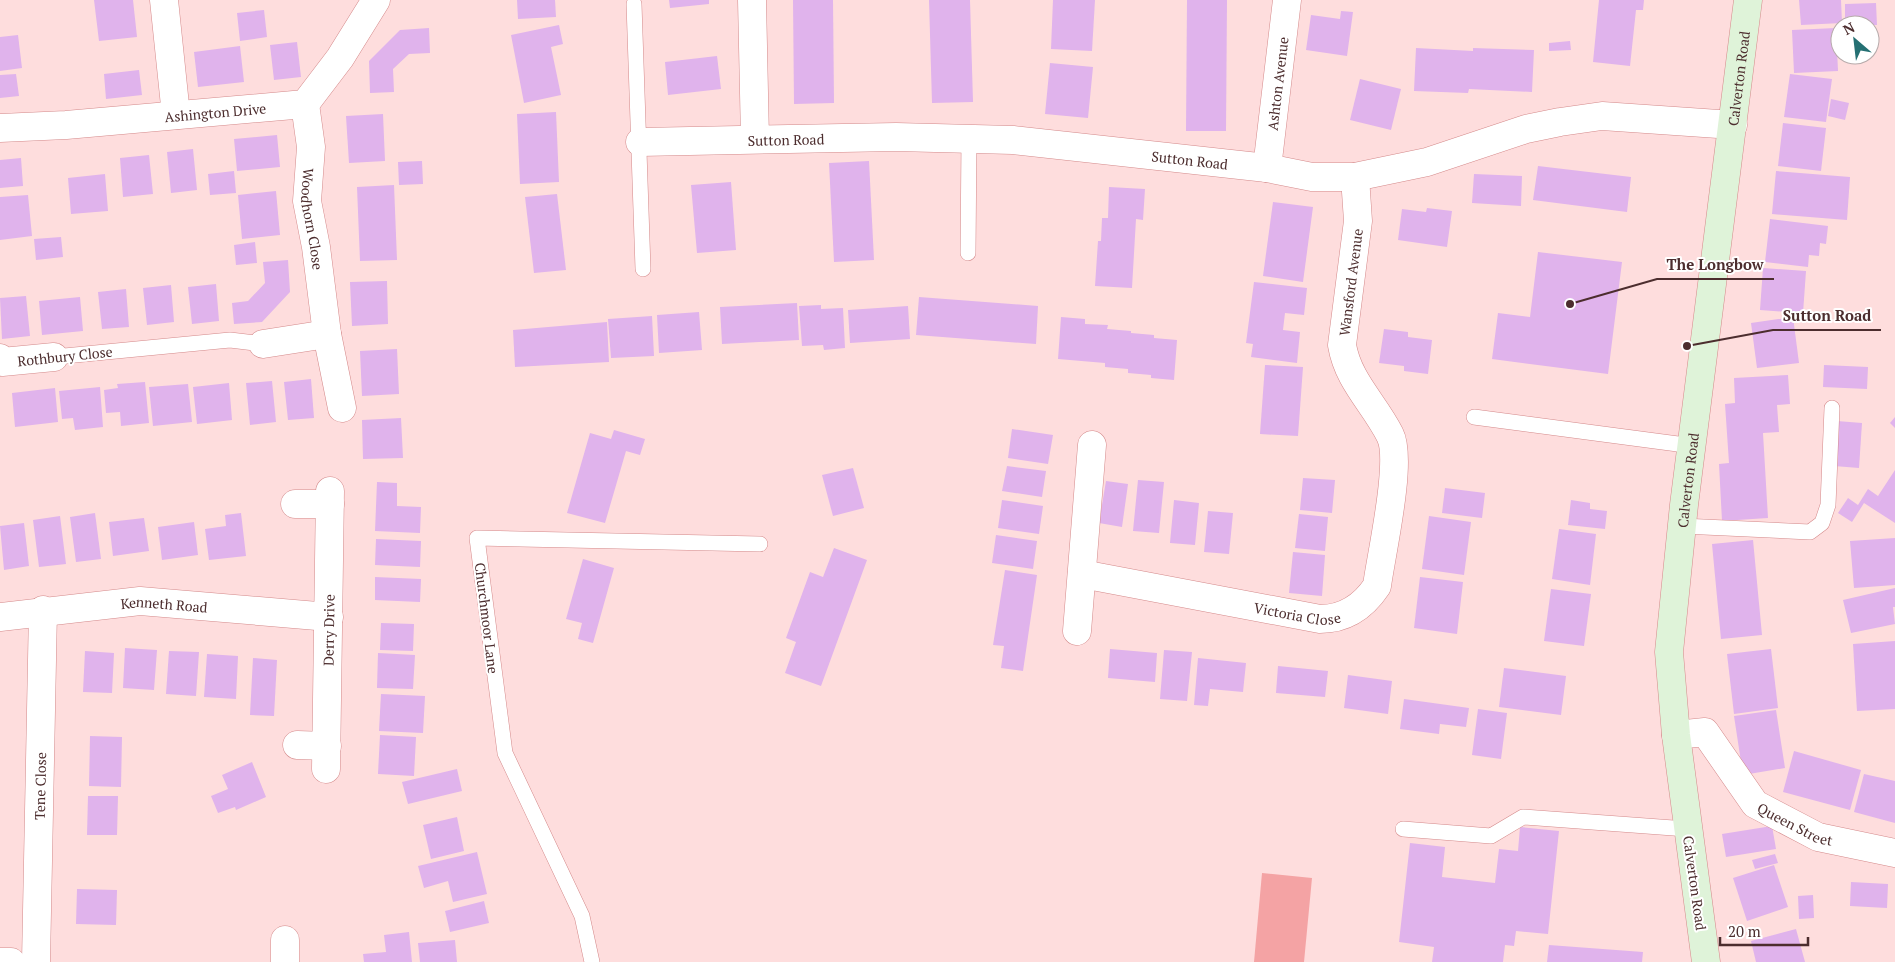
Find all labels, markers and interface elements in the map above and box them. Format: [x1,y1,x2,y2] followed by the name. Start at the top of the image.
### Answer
[1830,15,1880,65] north arrow
[1840,17,1858,39] text: N
[1723,30,1754,127] street label: Calverton Road
[1262,36,1292,131] street label: Ashton Avenue
[164,98,267,126] street label: Ashington Drive
[747,129,825,149] street label: Sutton Road
[1151,146,1229,173] street label: Sutton Road
[297,167,328,271] street label: Woodhorn Close
[1334,227,1366,337] street label: Wansford Avenue
[1657,249,1774,279] callout: The Longbow
[1667,254,1764,274] text: The Longbow
[1773,300,1881,330] callout: Sutton Road
[1783,305,1871,325] text: Sutton Road
[17,342,113,370] street label: Rothbury Close
[1672,431,1703,529] street label: Calverton Road
[471,561,503,675] street label: Churchmoor Lane
[120,591,208,616] street label: Kenneth Road
[318,594,338,666] street label: Derry Drive
[1252,597,1343,629] street label: Victoria Close
[29,752,50,820] street label: Tene Close
[1754,798,1835,849] street label: Queen Street
[1679,834,1711,932] street label: Calverton Road
[1720,914,1808,946] scale bar
[1728,921,1761,941] text: 20 m

